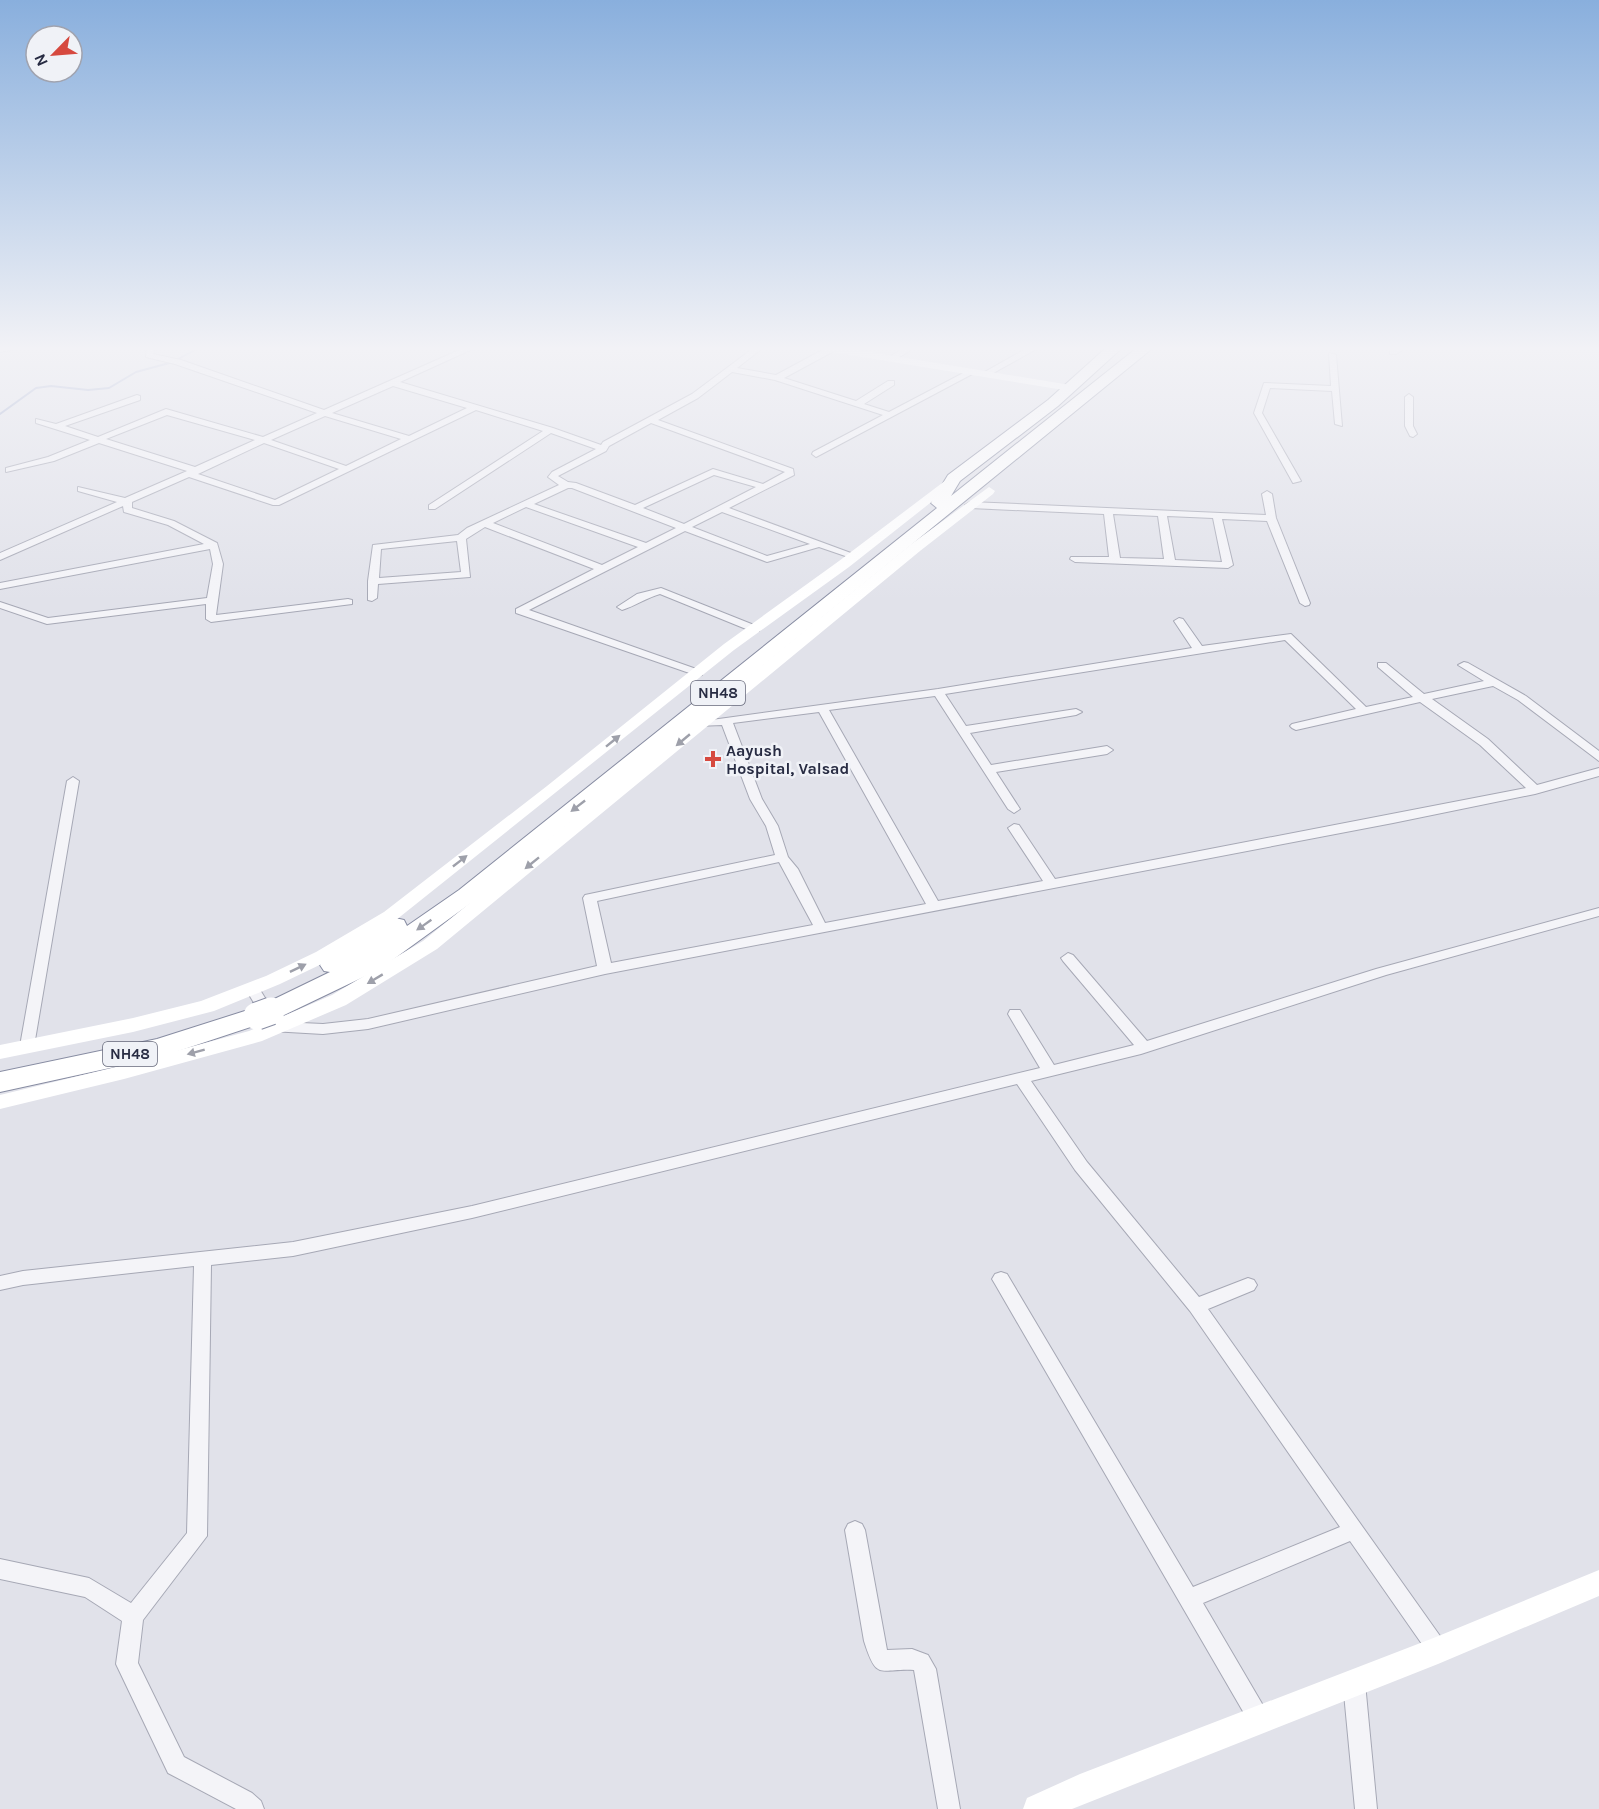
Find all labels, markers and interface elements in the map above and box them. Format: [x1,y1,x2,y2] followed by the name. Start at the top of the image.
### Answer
[24,24,84,84] north arrow
[30,51,52,69] text: N
[691,681,745,705] road number: NH48
[675,733,691,746] one-way arrow
[606,735,621,747] one-way arrow
[726,741,849,778] place label: Aayush Hospital, Valsad
[704,750,722,768] marker: Aayush Hospital, Valsad
[571,800,586,812] one-way arrow
[453,856,468,868] one-way arrow
[524,857,540,870] one-way arrow
[416,919,432,930] one-way arrow
[289,963,306,972] one-way arrow
[367,973,383,984] one-way arrow
[103,1042,157,1066] road number: NH48
[186,1048,205,1058] one-way arrow

